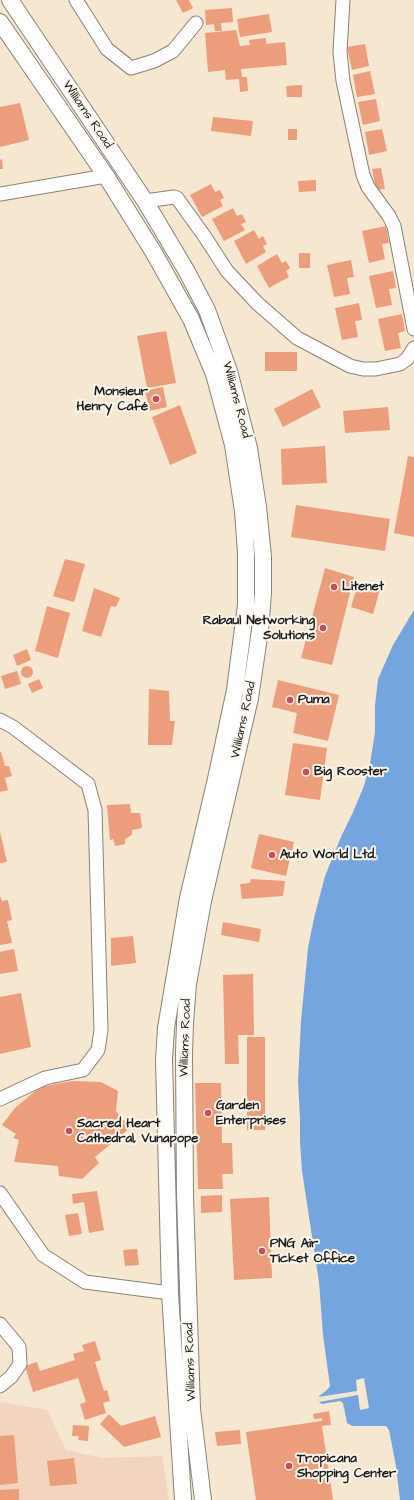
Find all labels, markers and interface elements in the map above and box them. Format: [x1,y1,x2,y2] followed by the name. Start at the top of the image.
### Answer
[59,78,115,152] street label: Williams Road
[218,360,254,440] street label: Williams Road
[77,384,148,415] place label: Monsieur Henry Café
[151,394,161,404] marker: Monsieur Henry Café
[342,579,384,595] place label: Litenet
[329,582,339,592] marker: Litenet
[203,613,315,644] place label: Rabaul Networking Solutions
[318,623,328,633] marker: Rabaul Networking Solutions
[228,680,260,760] street label: Williams Road
[298,692,330,708] place label: Puma
[285,695,295,705] marker: Puma
[314,764,387,780] place label: Big Rooster
[301,767,311,777] marker: Big Rooster
[280,847,376,863] place label: Auto World Ltd.
[267,850,277,860] marker: Auto World Ltd.
[177,998,195,1078] street label: Williams Road
[216,1098,286,1129] place label: Garden Enterprises
[203,1108,213,1118] marker: Garden Enterprises
[77,1116,198,1147] place label: Sacred Heart Cathedral, Vunapope
[64,1126,74,1136] marker: Sacred Heart Cathedral, Vunapope
[270,1236,355,1267] place label: PNG Air Ticket Office
[257,1246,267,1256] marker: PNG Air Ticket Office
[182,1322,200,1402] street label: Williams Road
[297,1451,396,1482] place label: Tropicana Shopping Center
[284,1461,294,1471] marker: Tropicana Shopping Center

